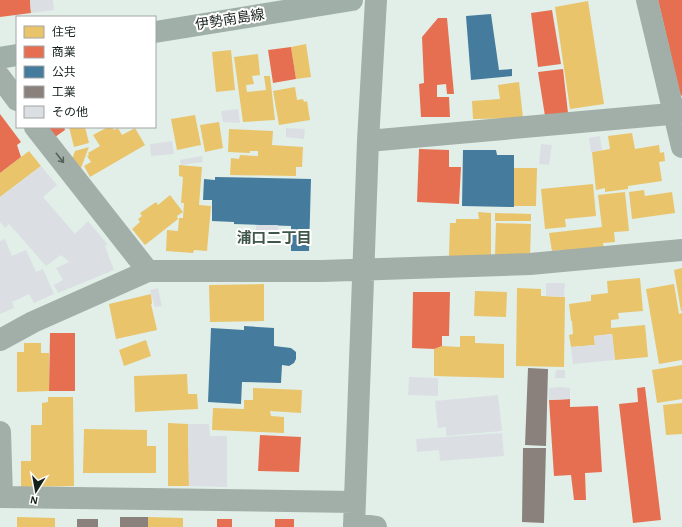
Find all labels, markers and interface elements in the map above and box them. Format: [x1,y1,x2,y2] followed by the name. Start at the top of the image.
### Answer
[194,7,266,32] street label: 伊勢南島線
[16,16,156,128] legend
[52,25,76,38] text: 住宅
[52,46,76,58] text: 商業
[52,66,76,78] text: 公共
[52,86,76,98] text: 工業
[52,106,88,118] text: その他
[55,152,64,163] one-way arrow
[236,229,312,246] district label: 浦口二丁目
[16,471,56,511] north arrow
[29,494,39,506] text: N

